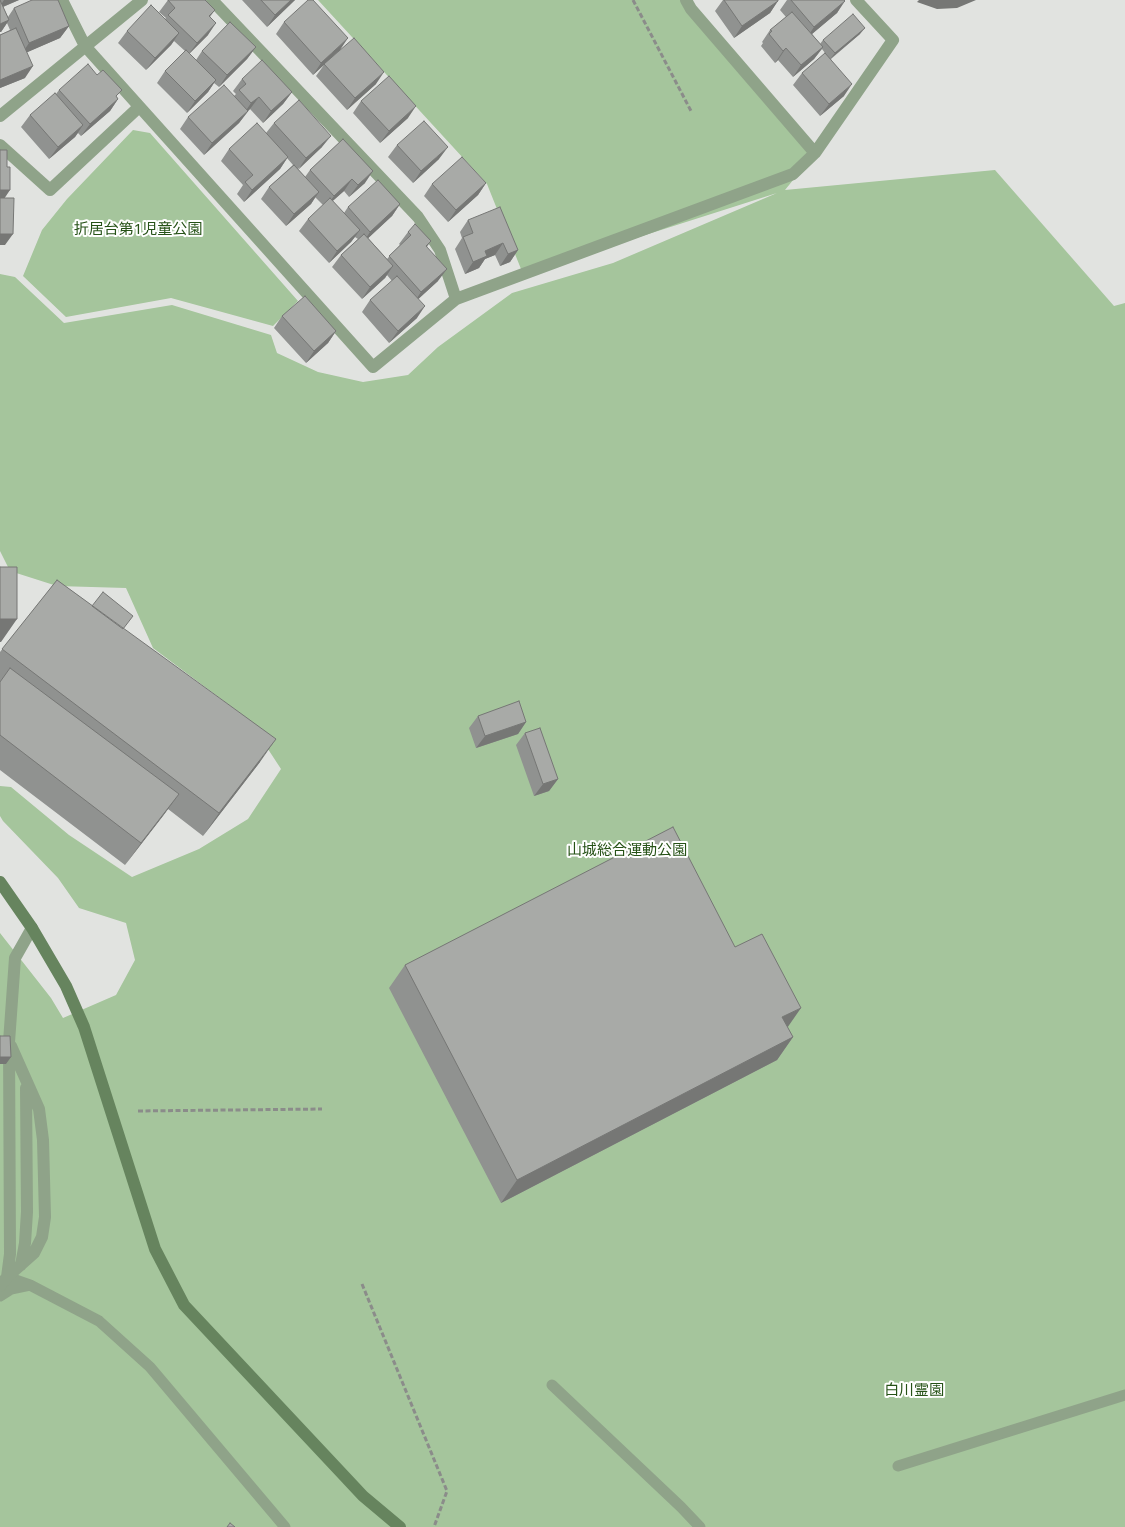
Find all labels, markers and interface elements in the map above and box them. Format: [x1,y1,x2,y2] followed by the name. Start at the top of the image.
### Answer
[74,221,202,239] park label: 折居台第1児童公園
[567,842,687,860] park label: 山城総合運動公園
[884,1382,944,1400] park label: 白川霊園

